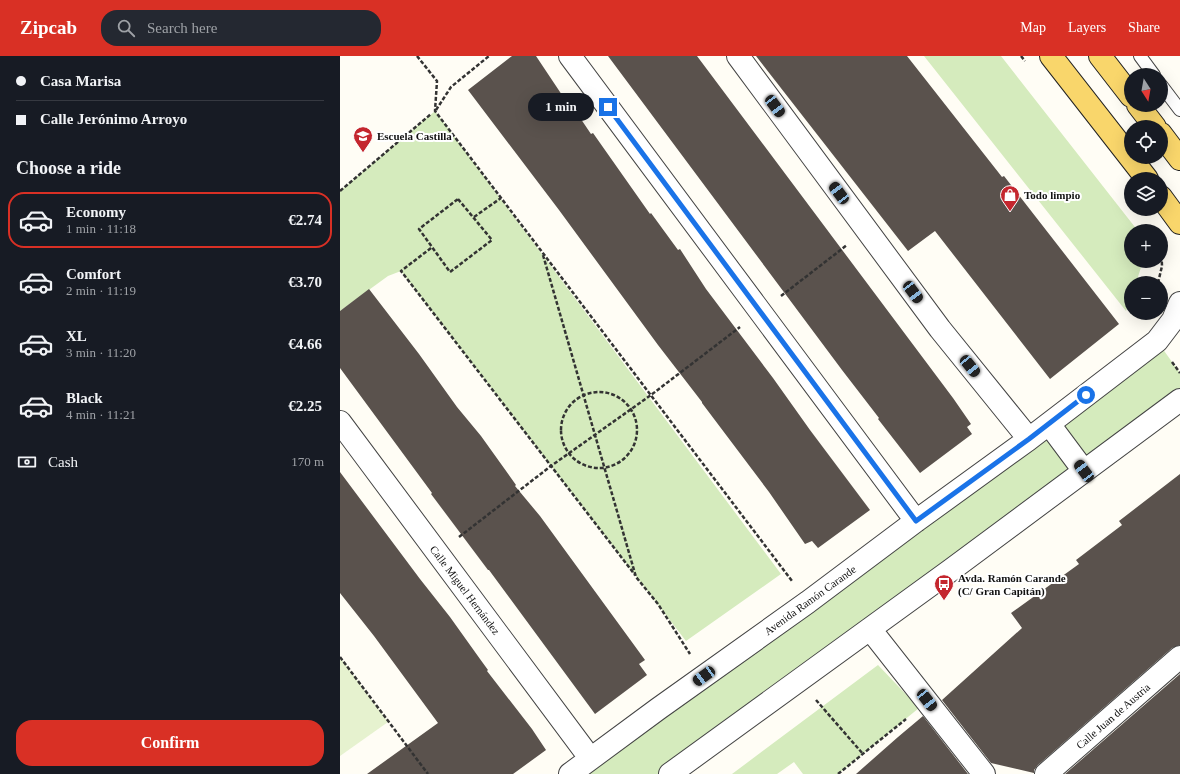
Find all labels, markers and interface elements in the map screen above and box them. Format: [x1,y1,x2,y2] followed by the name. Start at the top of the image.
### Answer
[101,10,381,46] search box
[20,17,77,38] text: Zipcab
[115,17,137,39] icon: search
[147,20,217,36] text: Search here
[1020,20,1046,35] text: Map
[1068,20,1106,35] text: Layers
[1128,20,1160,35] text: Share
[1124,68,1168,112] north arrow
[1124,68,1168,320] map controls
[40,73,121,89] text: Casa Marisa
[528,93,594,121] callout: 1 min
[763,93,787,119] car
[599,98,617,116] route end
[545,99,577,114] text: 1 min
[40,111,187,127] text: Calle Jerónimo Arroyo
[1124,120,1168,164] button: locate
[352,125,374,153] school or university icon: Escuela Castilla
[377,130,452,142] place label: Escuela Castilla
[16,158,121,178] text: Choose a ride
[1124,172,1168,216] button: layers
[827,180,851,206] car
[999,184,1021,212] shop icon: Todo limpio
[1024,189,1081,201] place label: Todo limpio
[18,202,54,238] icon: car
[66,204,126,220] text: Economy
[288,212,322,228] text: €2.74
[66,221,136,236] text: 1 min · 11:18
[1124,224,1168,268] button: +
[18,264,54,300] icon: car
[66,266,121,282] text: Comfort
[288,274,322,290] text: €3.70
[1124,276,1168,320] button: −
[901,279,925,305] car
[66,283,136,298] text: 2 min · 11:19
[18,326,54,362] icon: car
[66,328,87,344] text: XL
[288,336,322,352] text: €4.66
[66,345,136,360] text: 3 min · 11:20
[958,353,982,379] car
[1077,386,1095,404] route start
[18,388,54,424] icon: car
[66,390,103,406] text: Black
[288,398,322,414] text: €2.25
[66,407,136,422] text: 4 min · 11:21
[16,451,38,473] icon: cash
[48,454,78,470] text: Cash
[291,454,324,469] text: 170 m
[1072,458,1096,484] car
[428,543,502,637] street label: Calle Miguel Hernández
[762,563,858,637] street label: Avenida Ramón Carande
[958,572,1066,598] place label: Avda. Ramón Carande (C/ Gran Capitán)
[933,573,955,601] bus stop icon: Avda. Ramón Carande (C/ Gran Capitán)
[691,664,717,688] car
[1074,681,1152,751] street label: Calle Juan de Austria
[915,687,939,713] car
[16,720,324,766] button: Confirm

